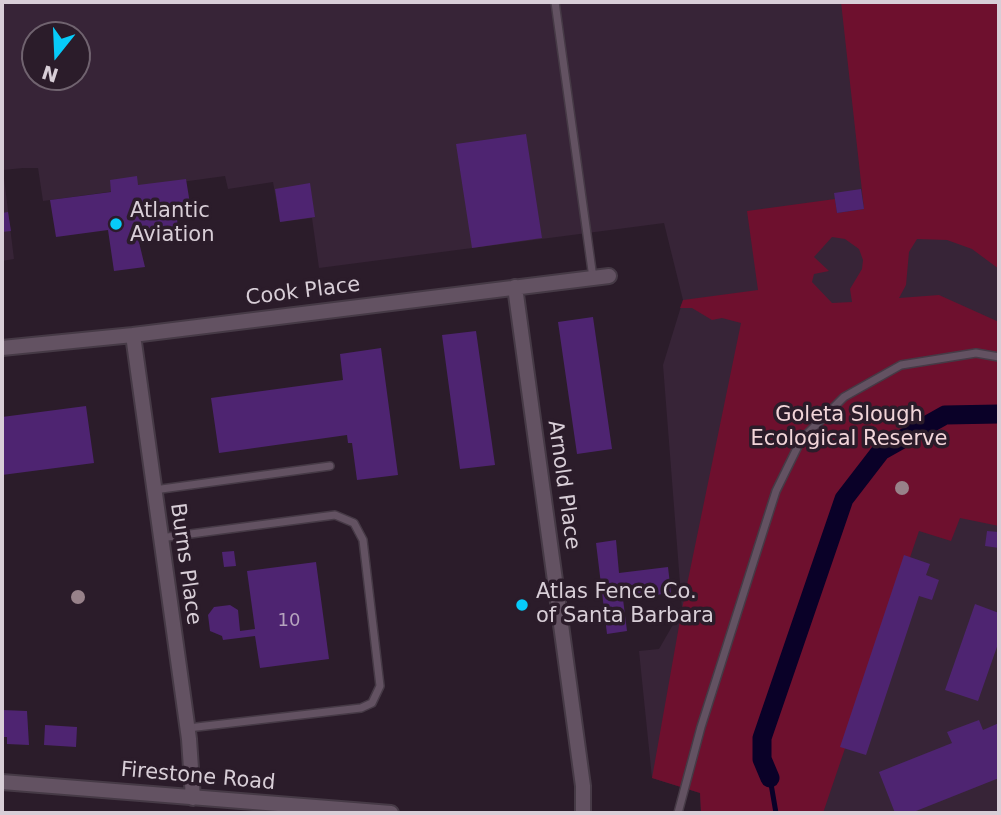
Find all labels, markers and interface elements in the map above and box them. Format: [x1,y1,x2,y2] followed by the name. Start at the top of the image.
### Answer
[21,21,91,91] north arrow
[39,61,61,87] text: N
[130,199,214,249] place label: Atlantic Aviation
[108,216,124,232] marker: Atlantic Aviation
[244,272,362,312] street label: Cook Place
[751,403,947,453] park label: Goleta Slough Ecological Reserve
[541,419,585,551] street label: Arnold Place
[164,501,206,627] street label: Burns Place
[536,580,714,630] place label: Atlas Fence Co. of Santa Barbara
[514,597,530,613] marker: Atlas Fence Co. of Santa Barbara
[278,610,300,632] house number: 10
[120,758,276,796] street label: Firestone Road

